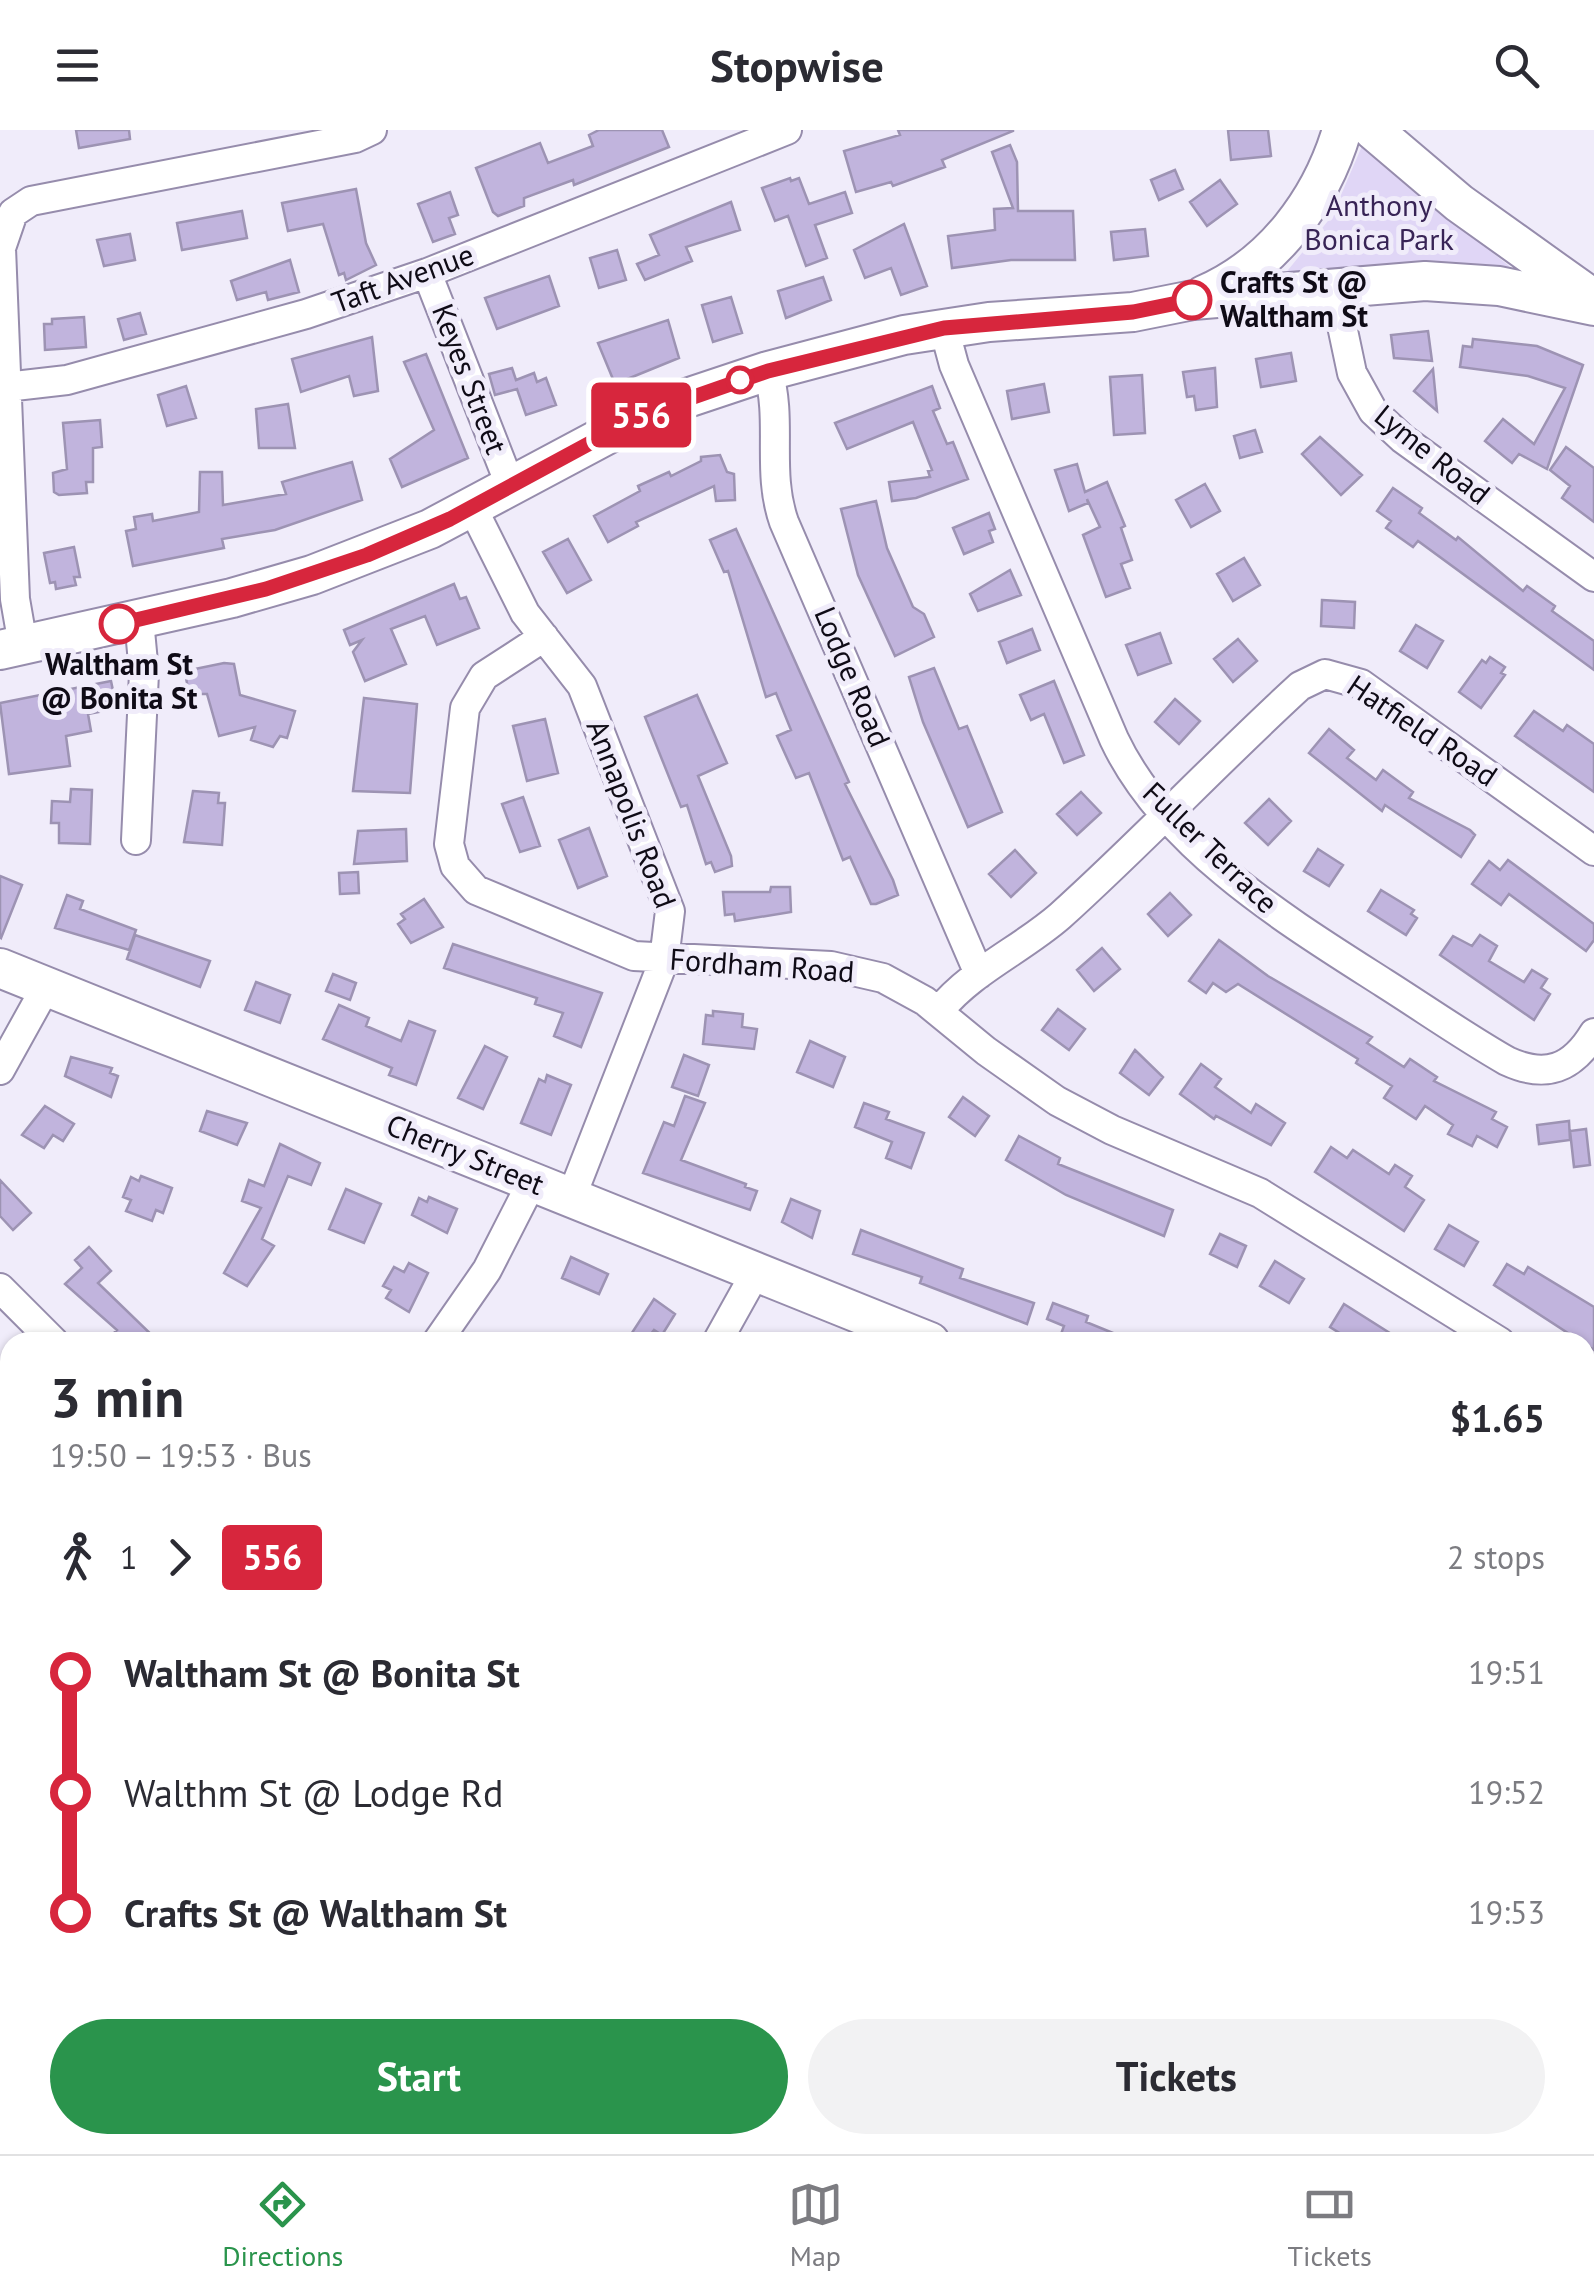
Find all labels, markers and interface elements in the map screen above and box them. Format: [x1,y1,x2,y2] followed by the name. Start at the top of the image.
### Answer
[710,36,884,94] text: Stopwise
[50,38,105,93] icon: menu
[1489,38,1544,93] icon: search
[1304,185,1454,258] park label: Anthony Bonica Park
[326,234,479,321] street label: Taft Avenue
[1220,262,1368,335] place label: Crafts St @ Waltham St
[1173,281,1211,319] marker: Crafts St @ Waltham St
[424,298,517,459] street label: Keyes Street
[727,367,753,393] unlabelled marker
[584,382,698,448] line badge: 556
[611,392,671,438] text: 556
[1367,395,1499,512] street label: Lyme Road
[806,600,900,753] street label: Lodge Road
[100,605,138,643] marker: Waltham St @ Bonita St
[41,644,198,717] place label: Waltham St @ Bonita St
[1340,665,1505,794] street label: Hatfield Road
[579,714,686,913] street label: Annapolis Road
[1135,773,1287,921] street label: Fuller Terrace
[668,939,856,990] street label: Fordham Road
[381,1104,550,1203] street label: Cherry Street
[50,1361,184,1432] text: 3 min
[1449,1393,1545,1442] text: $1.65
[50,1434,312,1476] text: 19:50 – 19:53 · Bus
[50,1530,105,1585] icon: walk
[152,1530,207,1585] icon: forward
[242,1534,302,1580] text: 556
[120,1536,137,1578] text: 1
[1447,1536,1545,1578] text: 2 stops
[124,1648,520,1697] text: Waltham St @ Bonita St
[1468,1651,1545,1693] text: 19:51
[124,1768,503,1817] text: Walthm St @ Lodge Rd
[1468,1771,1545,1813] text: 19:52
[124,1888,507,1937] text: Crafts St @ Waltham St
[1468,1891,1545,1933] text: 19:53
[50,2019,788,2134] button: Start
[808,2019,1545,2134] button: Tickets
[222,2177,343,2274] tab: Directions
[788,2177,843,2274] tab: Map
[1287,2177,1372,2274] tab: Tickets

